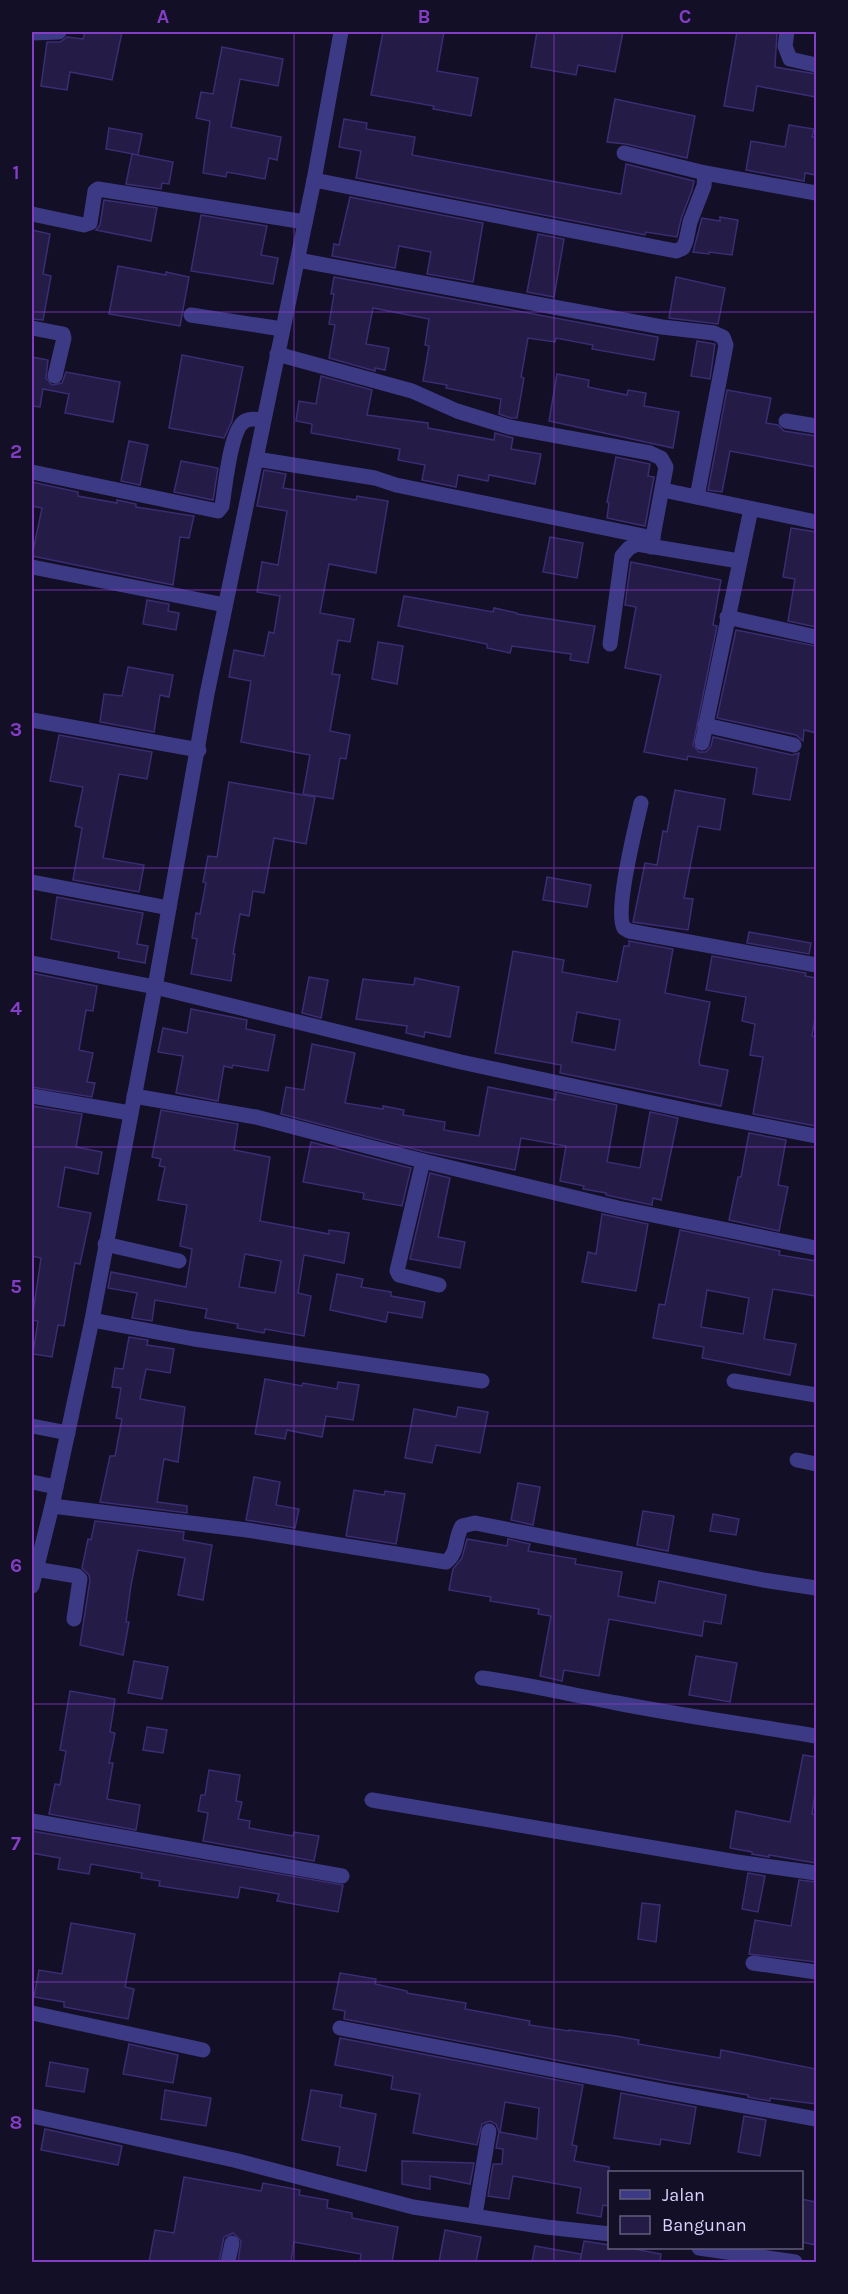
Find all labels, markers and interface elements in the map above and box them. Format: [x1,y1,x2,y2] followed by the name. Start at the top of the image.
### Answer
[157,5,170,28] text: A
[418,5,430,28] text: B
[679,5,691,28] text: C
[12,161,20,184] text: 1
[10,440,22,463] text: 2
[10,718,22,741] text: 3
[10,997,22,1020] text: 4
[10,1275,22,1298] text: 5
[10,1554,22,1577] text: 6
[11,1832,21,1855] text: 7
[10,2111,22,2134] text: 8
[608,2171,803,2249] legend
[662,2184,705,2206] text: Jalan
[662,2214,747,2236] text: Bangunan

